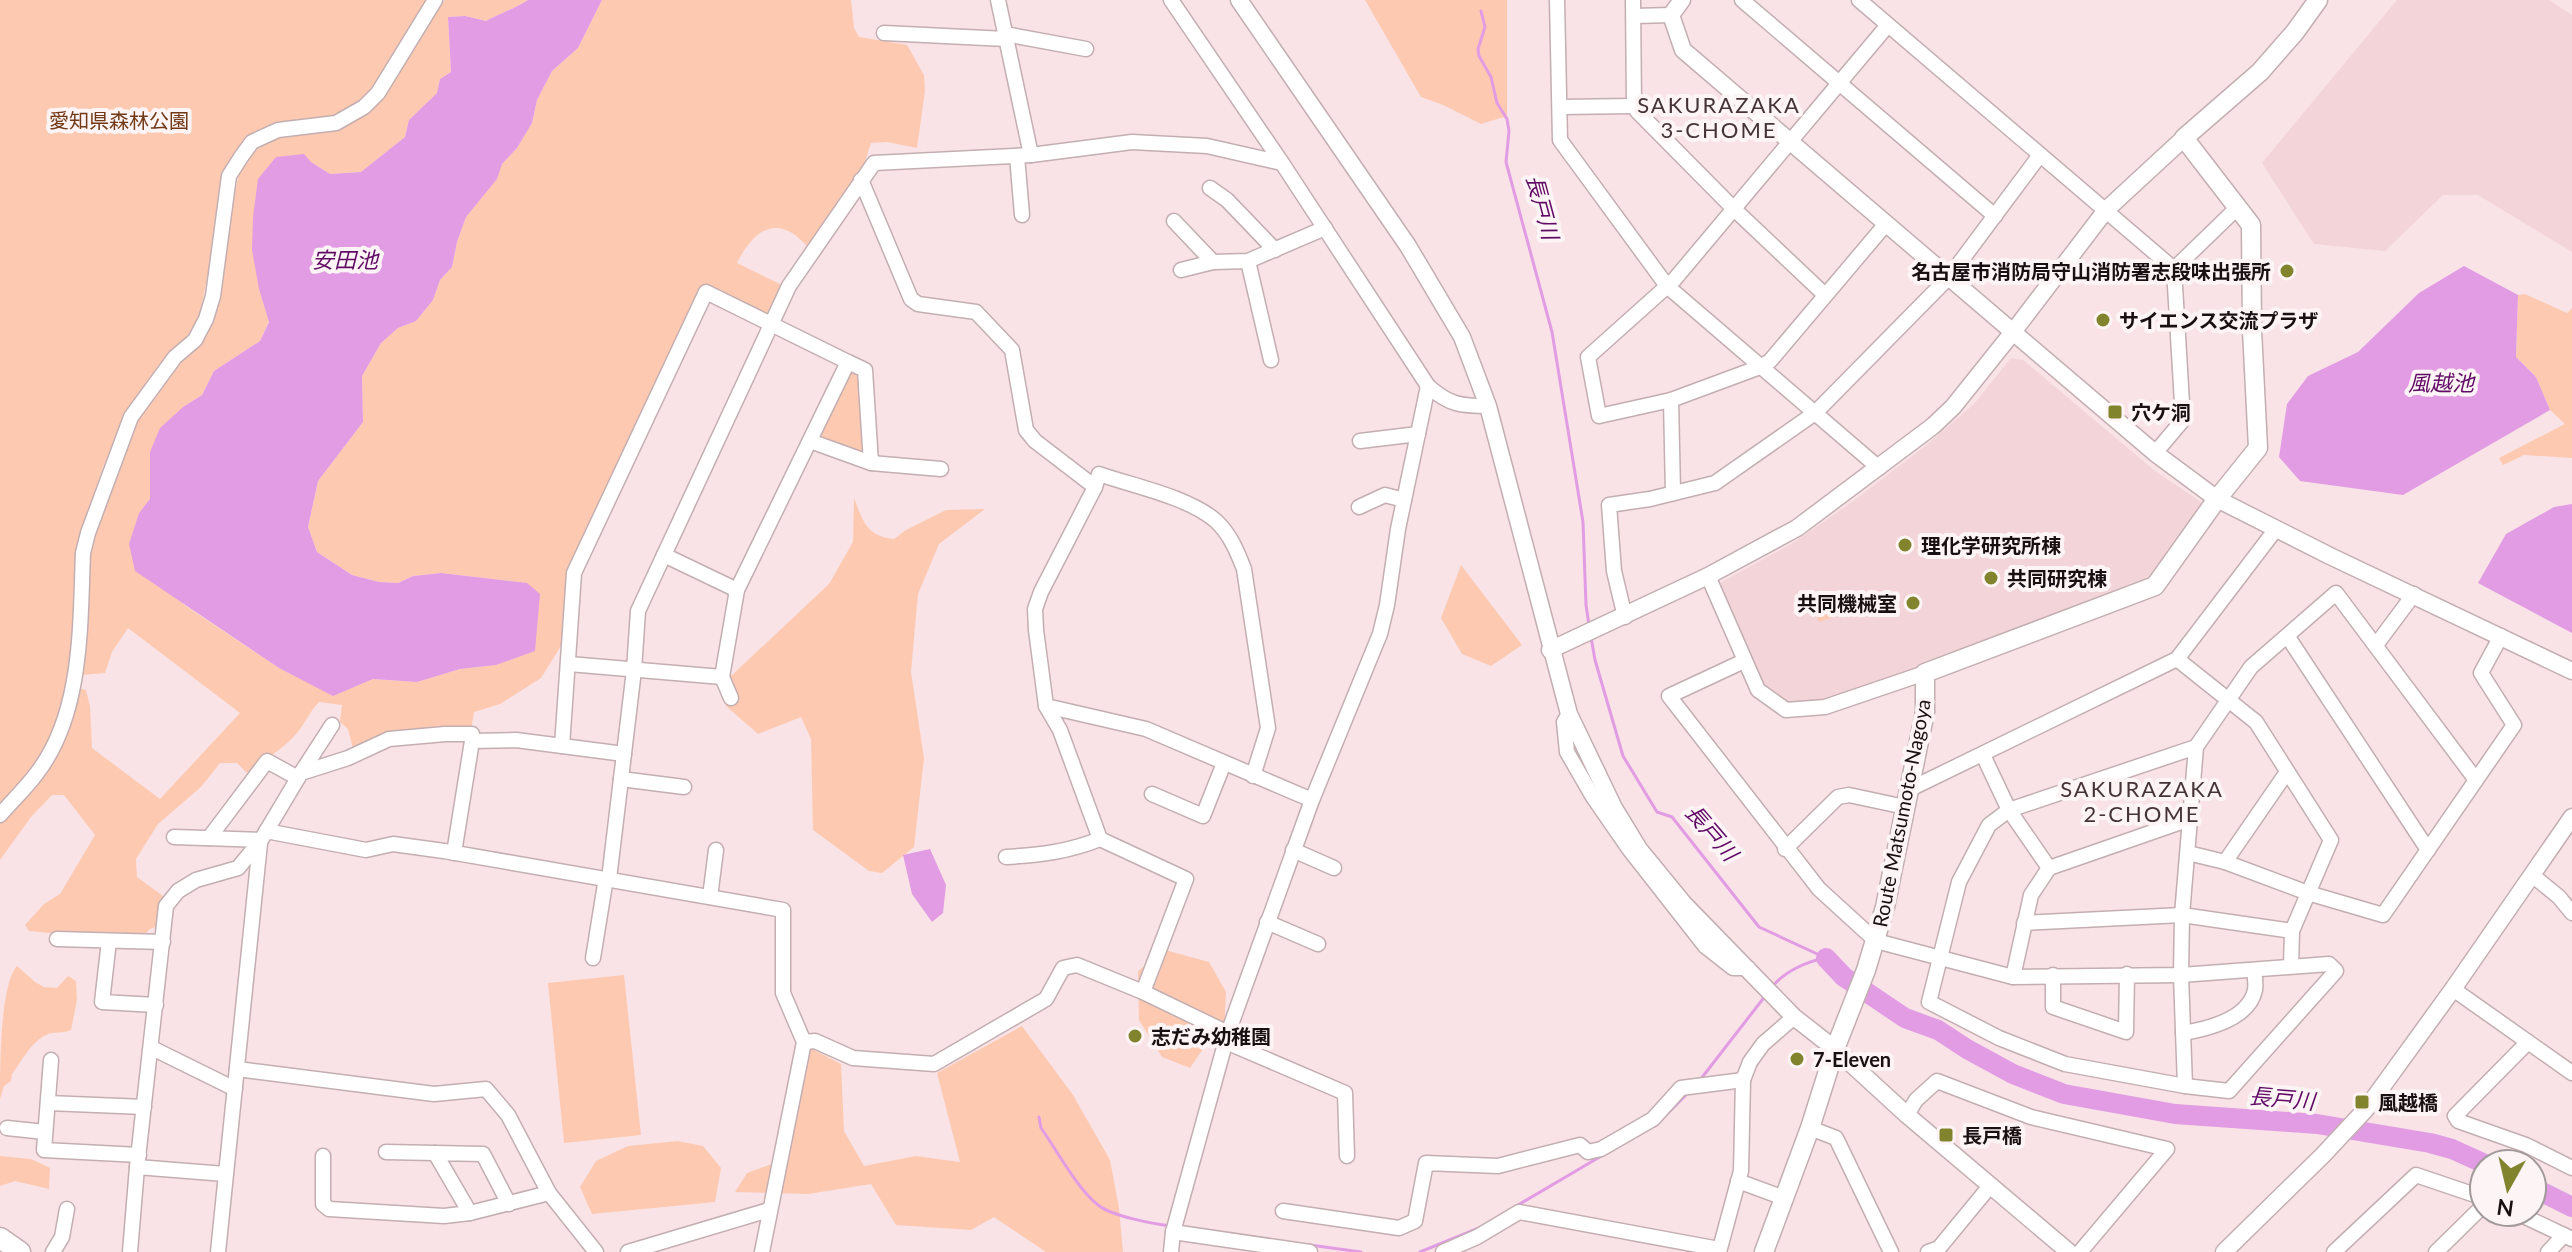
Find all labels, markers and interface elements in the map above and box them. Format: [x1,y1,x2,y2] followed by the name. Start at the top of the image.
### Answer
[1637,91,1801,143] district label: SAKURAZAKA 3-CHOME
[49,108,189,132] park label: 愛知県森林公園
[1521,172,1565,244] water label: 長戸川
[312,246,380,273] water label: 安田池
[1911,259,2271,283] place label: 名古屋市消防局守山消防署志段味出張所
[2278,262,2296,280] marker: 名古屋市消防局守山消防署志段味出張所
[2119,308,2318,332] place label: サイエンス交流プラザ
[2094,311,2112,329] marker: サイエンス交流プラザ
[2408,369,2476,396] water label: 風越池
[2131,400,2191,424] place label: 穴ケ洞
[2106,403,2124,421] marker: 穴ケ洞
[1921,533,2061,557] place label: 理化学研究所棟
[1896,536,1914,554] marker: 理化学研究所棟
[2007,566,2107,590] place label: 共同研究棟
[1982,569,2000,587] marker: 共同研究棟
[1797,591,1897,615] place label: 共同機械室
[1904,594,1922,612] marker: 共同機械室
[1867,697,1935,929] street label: Route Matsumoto-Nagoya
[2060,775,2224,827] district label: SAKURAZAKA 2-CHOME
[1680,798,1745,867] water label: 長戸川
[1151,1024,1271,1048] place label: 志だみ幼稚園
[1126,1027,1144,1045] marker: 志だみ幼稚園
[1813,1047,1891,1071] place label: 7-Eleven
[1788,1050,1806,1068] marker: 7-Eleven
[2248,1082,2318,1114] water label: 長戸川
[2378,1090,2438,1114] place label: 風越橋
[2353,1093,2371,1111] marker: 風越橋
[1962,1123,2022,1147] place label: 長戸橋
[1937,1126,1955,1144] marker: 長戸橋
[2468,1148,2548,1228] north arrow
[2495,1194,2515,1223] text: N

